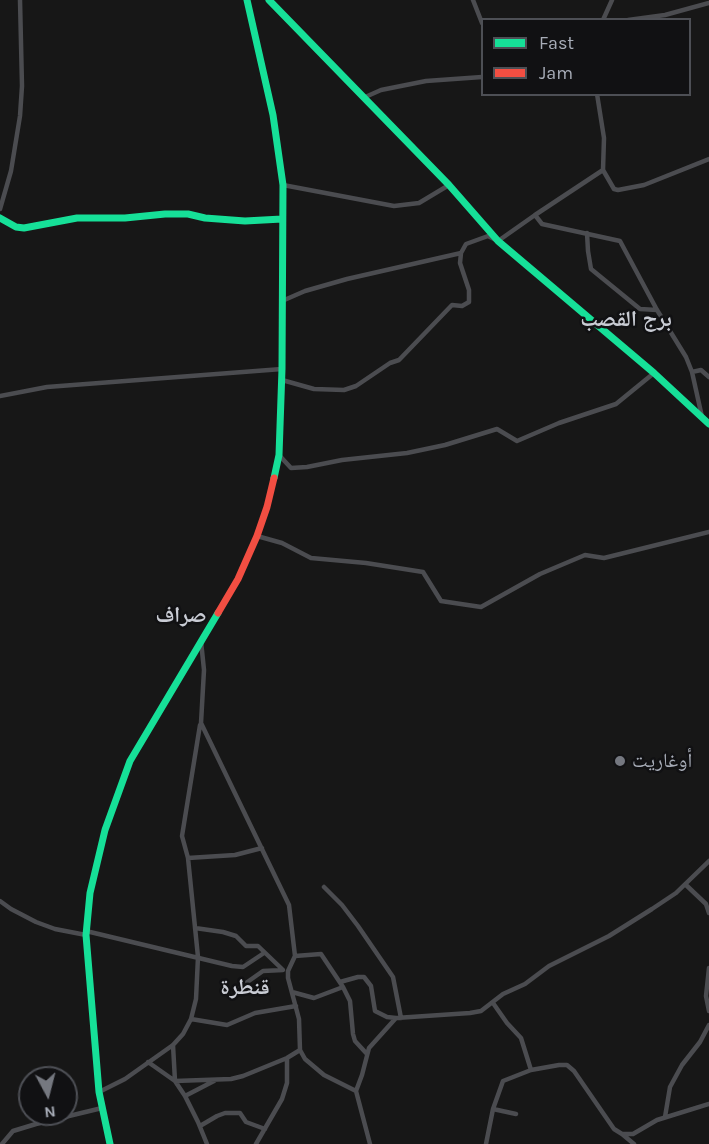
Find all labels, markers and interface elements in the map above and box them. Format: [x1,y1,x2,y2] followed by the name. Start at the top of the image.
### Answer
[481,18,691,96] legend
[539,32,574,54] text: Fast
[539,62,573,84] text: Jam
[580,307,672,333] district label: برج القصب
[155,603,207,629] district label: صراف
[632,749,692,773] place label: أوغاريت
[613,754,627,768] marker: أوغاريت
[220,975,270,1001] district label: قنطرة
[18,1066,78,1126] north arrow
[43,1102,57,1123] text: N

